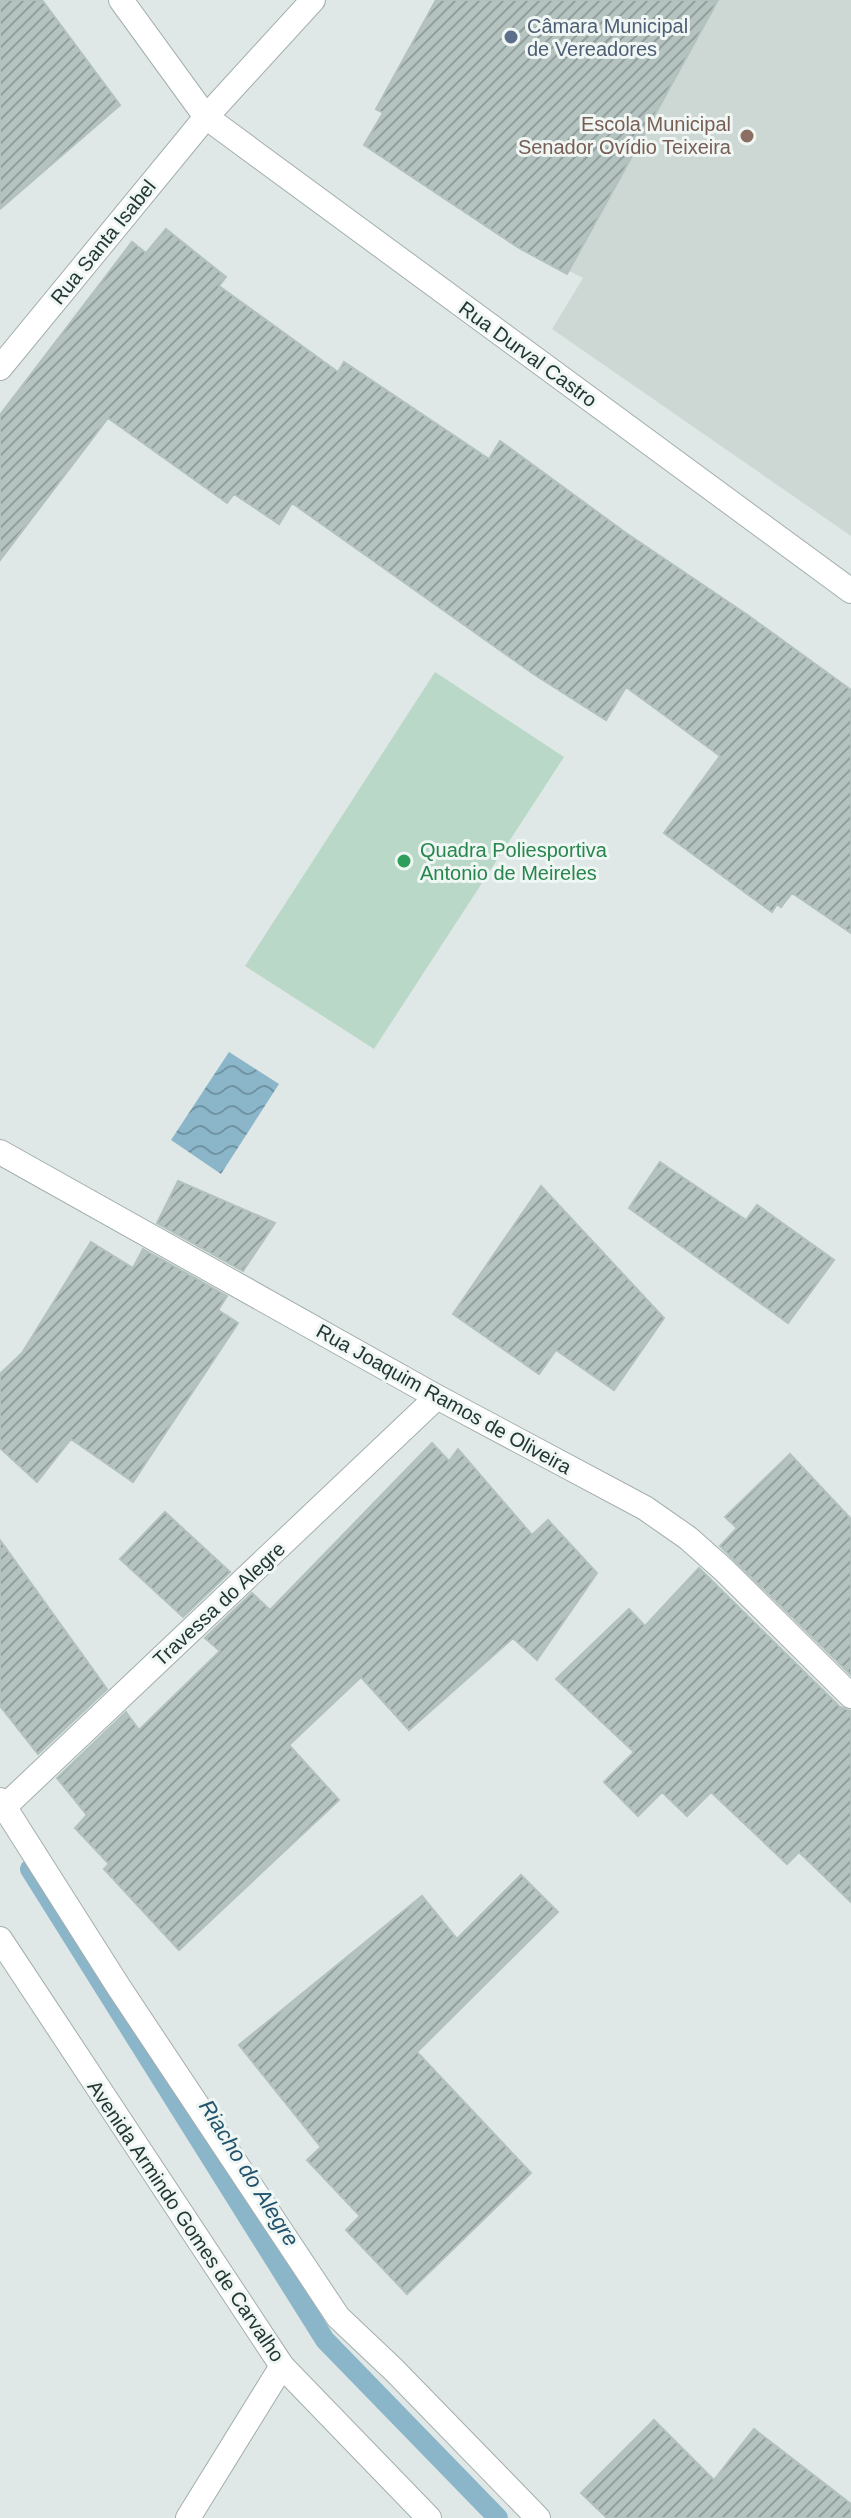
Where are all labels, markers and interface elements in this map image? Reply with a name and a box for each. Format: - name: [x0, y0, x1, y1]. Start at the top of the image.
- place label: Câmara Municipal de Vereadores: [527, 15, 688, 60]
- marker: Câmara Municipal de Vereadores: [502, 28, 520, 46]
- place label: Escola Municipal Senador Ovídio Teixeira: [518, 113, 732, 158]
- marker: Escola Municipal Senador Ovídio Teixeira: [738, 127, 756, 145]
- street label: Rua Santa Isabel: [46, 175, 160, 309]
- street label: Rua Durval Castro: [455, 297, 601, 411]
- place label: Quadra Poliesportiva Antonio de Meireles: [420, 839, 608, 884]
- marker: Quadra Poliesportiva Antonio de Meireles: [395, 852, 413, 870]
- street label: Rua Joaquim Ramos de Oliveira: [313, 1320, 576, 1479]
- street label: Travessa do Alegre: [149, 1537, 289, 1671]
- street label: Avenida Armindo Gomes de Carvalho: [83, 2076, 289, 2366]
- water label: Riacho do Alegre: [194, 2095, 304, 2251]

